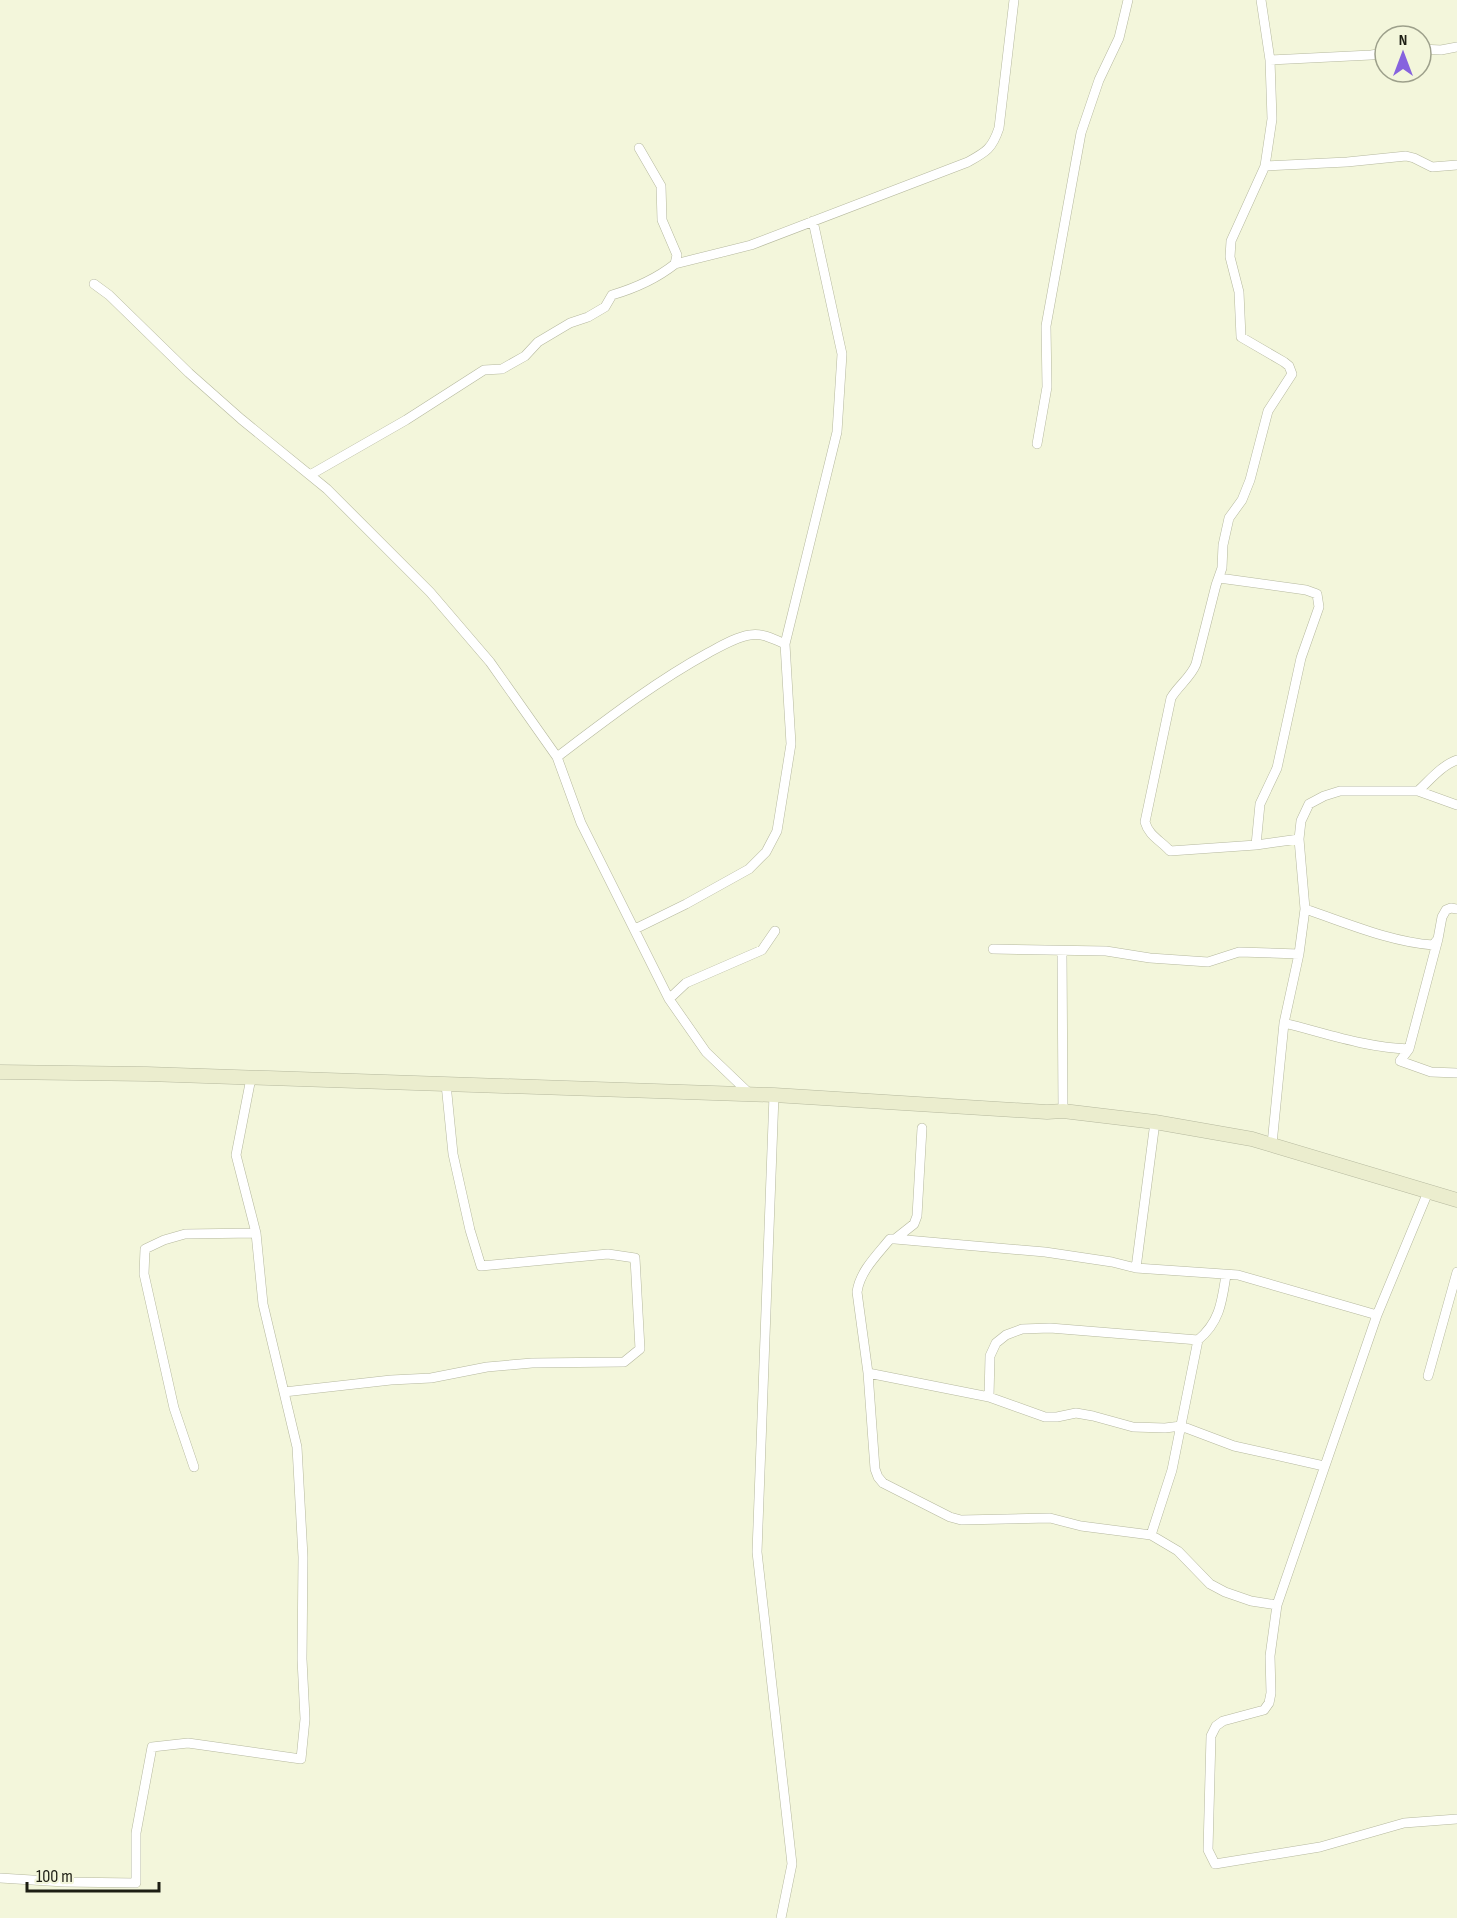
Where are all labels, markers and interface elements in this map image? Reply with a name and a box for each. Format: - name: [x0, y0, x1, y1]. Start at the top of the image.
- north arrow: [1373, 24, 1433, 84]
- text: N: [1399, 31, 1407, 50]
- scale bar: [27, 1855, 159, 1893]
- text: 100 m: [36, 1866, 73, 1887]

